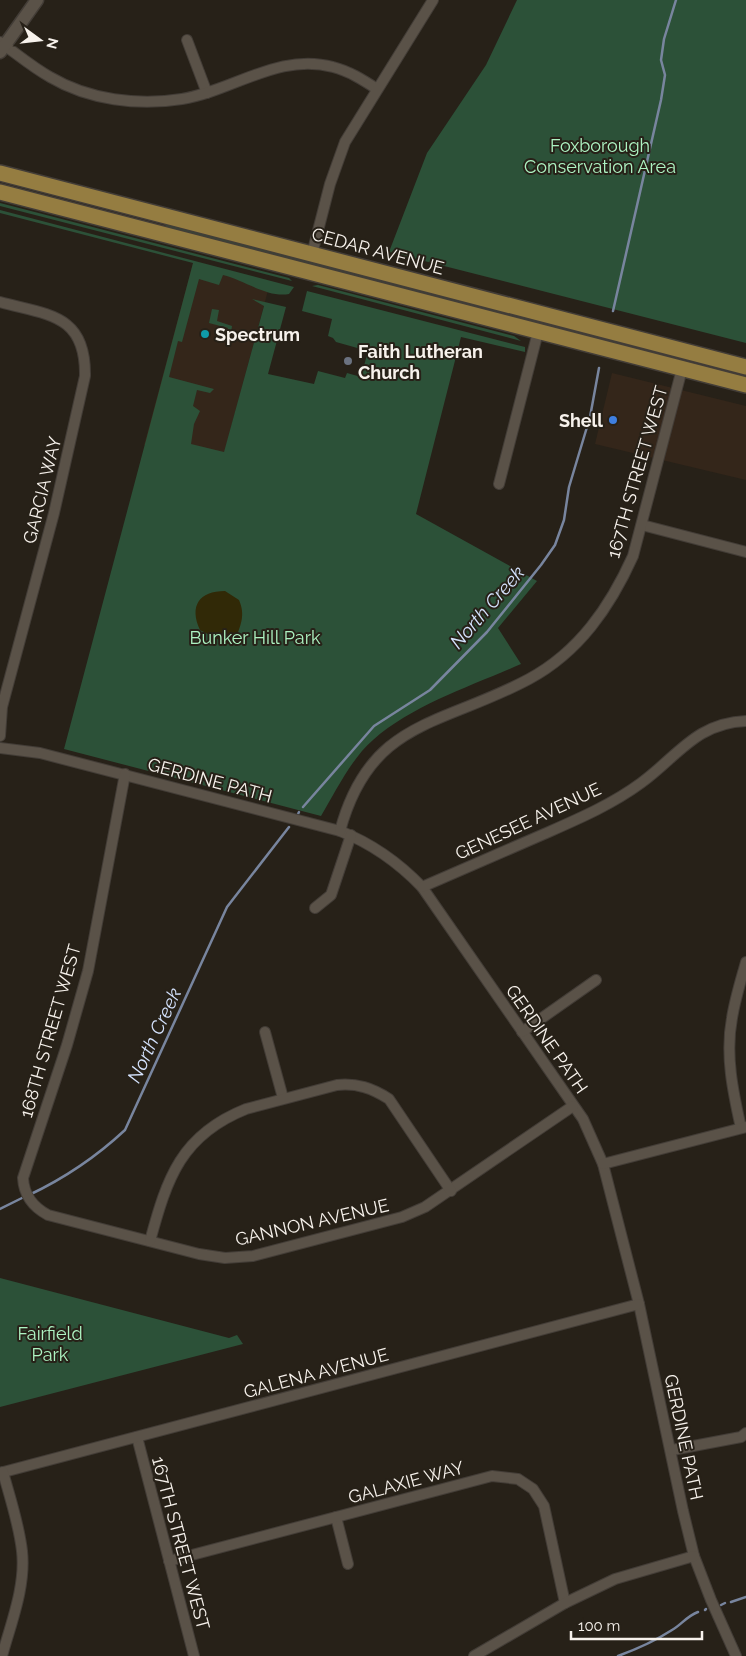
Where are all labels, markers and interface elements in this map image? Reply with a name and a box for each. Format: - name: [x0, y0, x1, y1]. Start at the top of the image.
- north arrow: [15, 15, 65, 65]
- text: N: [43, 36, 62, 51]
- park label: Foxborough Conservation Area: [524, 135, 676, 177]
- street label: CEDAR AVENUE: [309, 223, 447, 279]
- place label: Spectrum: [215, 324, 300, 345]
- marker: Spectrum: [199, 328, 211, 340]
- place label: Faith Lutheran Church: [358, 341, 483, 383]
- marker: Faith Lutheran Church: [342, 355, 354, 367]
- street label: 167TH STREET WEST: [602, 383, 672, 561]
- place label: Shell: [559, 410, 603, 431]
- marker: Shell: [607, 414, 619, 426]
- street label: GARCIA WAY: [19, 434, 65, 546]
- water label: North Creek: [445, 561, 529, 653]
- park label: Bunker Hill Park: [189, 627, 321, 648]
- street label: GERDINE PATH: [146, 753, 274, 807]
- street label: GENESEE AVENUE: [452, 778, 604, 864]
- street label: 168TH STREET WEST: [15, 942, 85, 1120]
- street label: GERDINE PATH: [502, 981, 592, 1097]
- water label: North Creek: [122, 984, 186, 1086]
- street label: GANNON AVENUE: [233, 1194, 391, 1250]
- park label: Fairfield Park: [17, 1323, 83, 1365]
- street label: GALENA AVENUE: [241, 1344, 391, 1402]
- street label: GERDINE PATH: [660, 1372, 708, 1502]
- street label: 167TH STREET WEST: [148, 1454, 214, 1632]
- street label: GALAXIE WAY: [346, 1456, 466, 1508]
- scale bar: [571, 1608, 702, 1640]
- text: 100 m: [578, 1617, 620, 1635]

